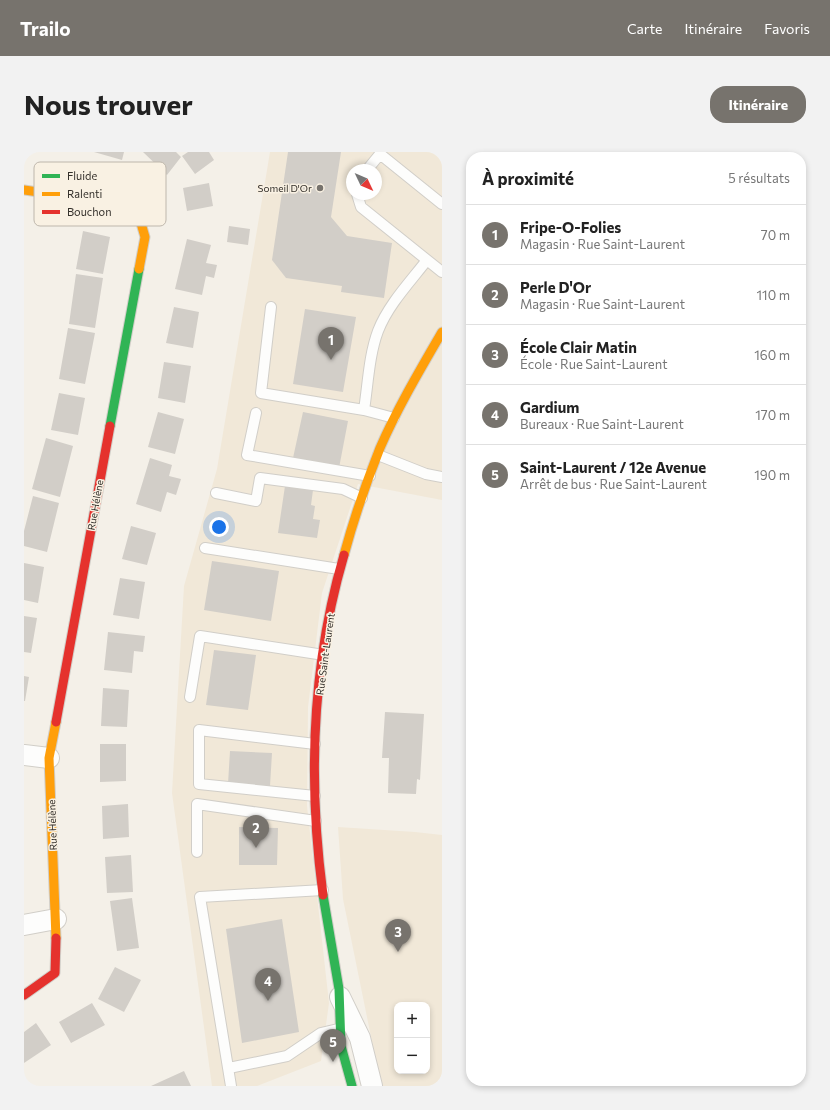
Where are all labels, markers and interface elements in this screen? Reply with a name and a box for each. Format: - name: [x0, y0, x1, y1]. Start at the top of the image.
- text: Trailo: [20, 17, 71, 40]
- text: Carte: [627, 20, 662, 37]
- text: Itinéraire: [684, 20, 742, 37]
- text: Favoris: [764, 20, 810, 37]
- button: Itinéraire: [710, 86, 806, 123]
- text: Nous trouver: [24, 87, 193, 121]
- legend: [34, 162, 166, 226]
- north arrow: [346, 164, 382, 200]
- text: À proximité: [482, 168, 574, 189]
- text: Fluide: [67, 169, 97, 182]
- text: 5 résultats: [728, 170, 790, 186]
- place label: Someil D'Or: [258, 182, 312, 194]
- marker: Someil D'Or: [315, 183, 325, 193]
- text: Ralenti: [67, 187, 103, 200]
- text: Bouchon: [67, 205, 111, 218]
- text: Fripe-O-Folies: [520, 218, 621, 236]
- text: 1: [492, 227, 498, 243]
- text: 70 m: [761, 227, 790, 243]
- text: Magasin · Rue Saint-Laurent: [520, 236, 685, 252]
- text: Perle D'Or: [520, 278, 591, 296]
- text: 2: [491, 287, 499, 303]
- text: 110 m: [757, 287, 790, 303]
- text: Magasin · Rue Saint-Laurent: [520, 296, 685, 312]
- pin: 1: [318, 327, 344, 360]
- text: École Clair Matin: [520, 338, 637, 356]
- text: 3: [491, 347, 499, 363]
- text: 160 m: [754, 347, 790, 363]
- text: École · Rue Saint-Laurent: [520, 356, 668, 372]
- text: Gardium: [520, 398, 579, 416]
- text: 4: [491, 407, 499, 423]
- text: 170 m: [755, 407, 790, 423]
- text: Bureaux · Rue Saint-Laurent: [520, 416, 684, 432]
- text: Saint-Laurent / 12e Avenue: [520, 458, 706, 476]
- text: 5: [491, 467, 499, 483]
- text: 190 m: [754, 467, 790, 483]
- text: Arrêt de bus · Rue Saint-Laurent: [520, 476, 707, 492]
- street label: Rue Hélène: [85, 479, 105, 531]
- your location: [209, 517, 229, 537]
- street label: Rue Saint-Laurent: [313, 612, 337, 696]
- street label: Rue Hélène: [45, 799, 59, 851]
- pin: 2: [243, 815, 269, 848]
- pin: 3: [385, 919, 411, 952]
- pin: 4: [255, 968, 281, 1001]
- map controls: [394, 1002, 430, 1074]
- button: +: [394, 1002, 430, 1038]
- pin: 5: [320, 1029, 346, 1062]
- button: −: [394, 1038, 430, 1074]

